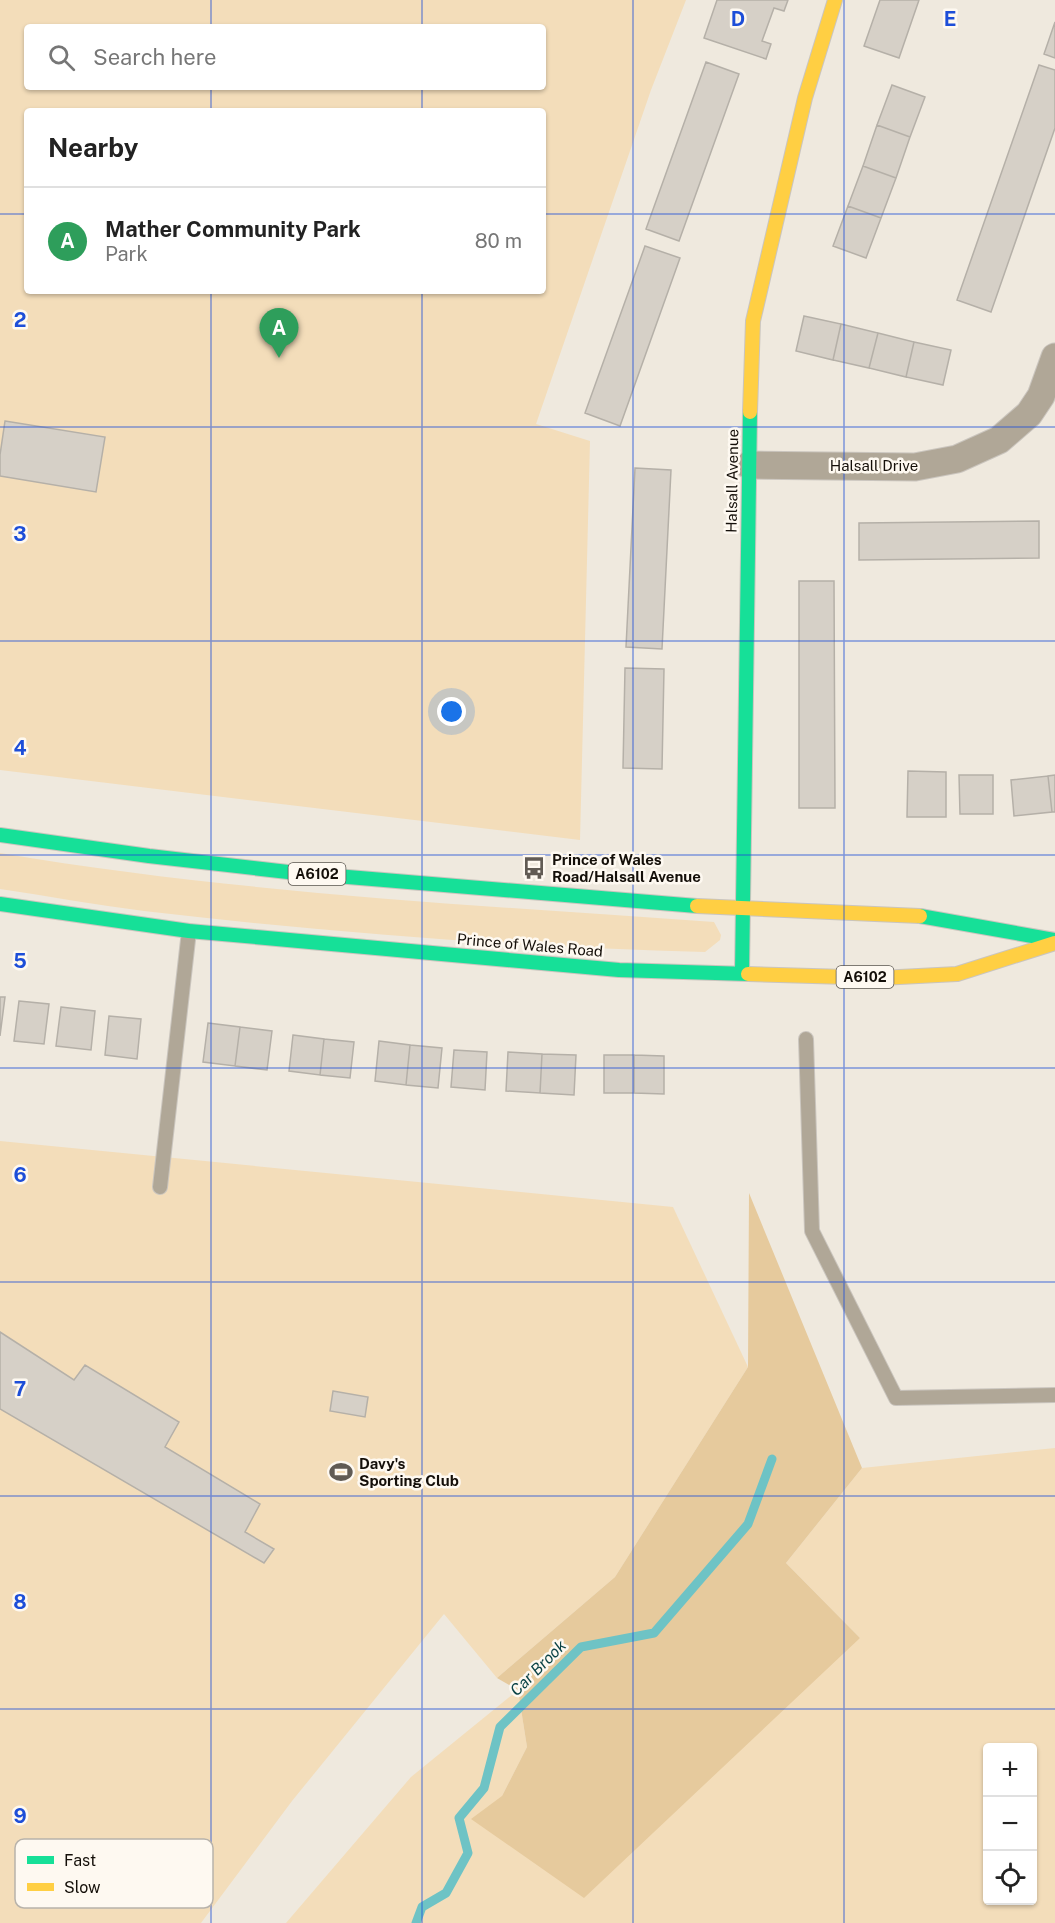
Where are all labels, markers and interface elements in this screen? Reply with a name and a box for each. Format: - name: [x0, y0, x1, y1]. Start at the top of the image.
- text: D: [731, 7, 745, 31]
- text: E: [944, 7, 956, 31]
- search box: [24, 24, 546, 90]
- icon: search: [45, 41, 78, 74]
- text: Search here: [93, 44, 217, 70]
- text: Nearby: [48, 132, 138, 163]
- text: Mather Community Park: [105, 216, 361, 242]
- text: A: [60, 229, 75, 253]
- text: 80 m: [475, 229, 522, 253]
- text: Park: [105, 242, 148, 266]
- text: 2: [14, 308, 26, 332]
- pin: A: [260, 308, 298, 358]
- street label: Halsall Avenue: [723, 429, 741, 533]
- street label: Halsall Drive: [830, 457, 918, 474]
- text: 3: [13, 522, 27, 546]
- your location: [437, 697, 466, 726]
- text: 4: [13, 736, 27, 760]
- place label: Prince of Wales Road/Halsall Avenue: [552, 851, 701, 885]
- bus stop icon: Prince of Wales Road/Halsall Avenue: [521, 855, 547, 881]
- road number: A6102: [288, 863, 346, 885]
- street label: Prince of Wales Road: [456, 930, 604, 960]
- text: 5: [13, 949, 27, 973]
- road number: A6102: [836, 966, 894, 988]
- text: 6: [13, 1163, 27, 1187]
- text: 7: [14, 1377, 26, 1401]
- place label: Davy's Sporting Club: [359, 1455, 459, 1489]
- sports icon: Davy's Sporting Club: [328, 1459, 354, 1485]
- text: 8: [13, 1590, 27, 1614]
- water label: Car Brook: [506, 1636, 570, 1700]
- map controls: [983, 1743, 1037, 1905]
- button: +: [983, 1743, 1037, 1797]
- button: −: [983, 1797, 1037, 1851]
- text: 9: [13, 1804, 27, 1828]
- legend: [15, 1839, 213, 1908]
- text: Fast: [64, 1851, 96, 1870]
- button: locate: [983, 1851, 1037, 1905]
- text: Slow: [64, 1878, 101, 1897]

